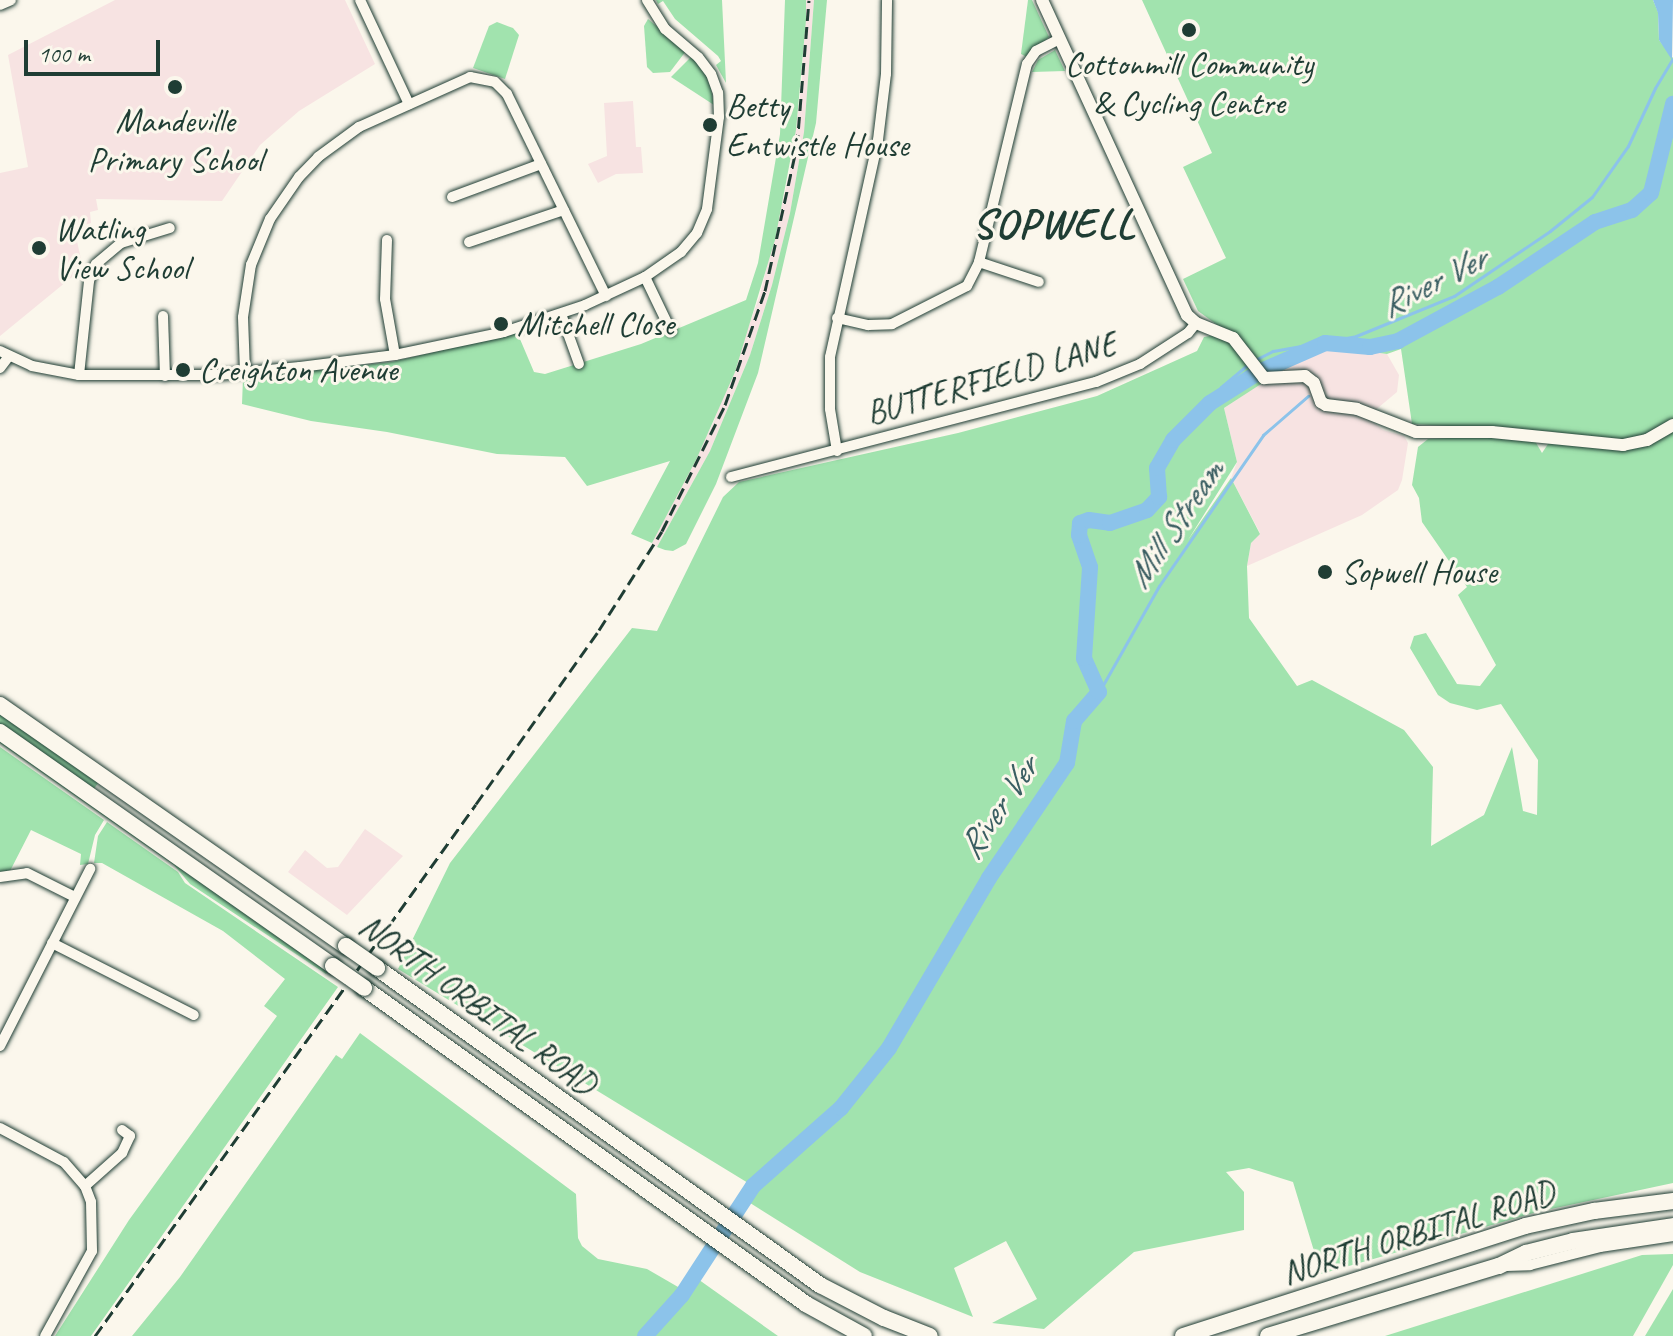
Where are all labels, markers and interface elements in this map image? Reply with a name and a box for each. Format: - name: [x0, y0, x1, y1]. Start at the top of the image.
- marker: Cottonmill Community & Cycling Centre: [1180, 21, 1198, 39]
- scale bar: [28, 24, 164, 74]
- text: 100 m: [38, 39, 90, 69]
- place label: Cottonmill Community & Cycling Centre: [1065, 43, 1313, 122]
- marker: Mandeville Primary School: [166, 78, 184, 96]
- place label: Betty Entwistle House: [726, 85, 909, 164]
- place label: Mandeville Primary School: [88, 100, 262, 180]
- marker: Betty Entwistle House: [701, 116, 719, 134]
- district label: SOPWELL: [974, 199, 1134, 249]
- place label: Watling View School: [55, 208, 188, 288]
- water label: River Ver: [1373, 237, 1493, 327]
- marker: Watling View School: [30, 239, 48, 257]
- place label: Mitchell Close: [517, 304, 674, 344]
- marker: Mitchell Close: [492, 315, 510, 333]
- street label: BUTTERFIELD LANE: [861, 323, 1121, 433]
- place label: Creighton Avenue: [199, 350, 397, 390]
- marker: Creighton Avenue: [174, 361, 192, 379]
- water label: Mill Stream: [1117, 453, 1233, 595]
- place label: Sopwell House: [1341, 552, 1497, 592]
- marker: Sopwell House: [1316, 563, 1334, 581]
- water label: River Ver: [949, 749, 1047, 867]
- street label: NORTH ORBITAL ROAD: [349, 903, 607, 1105]
- street label: NORTH ORBITAL ROAD: [1274, 1170, 1562, 1294]

